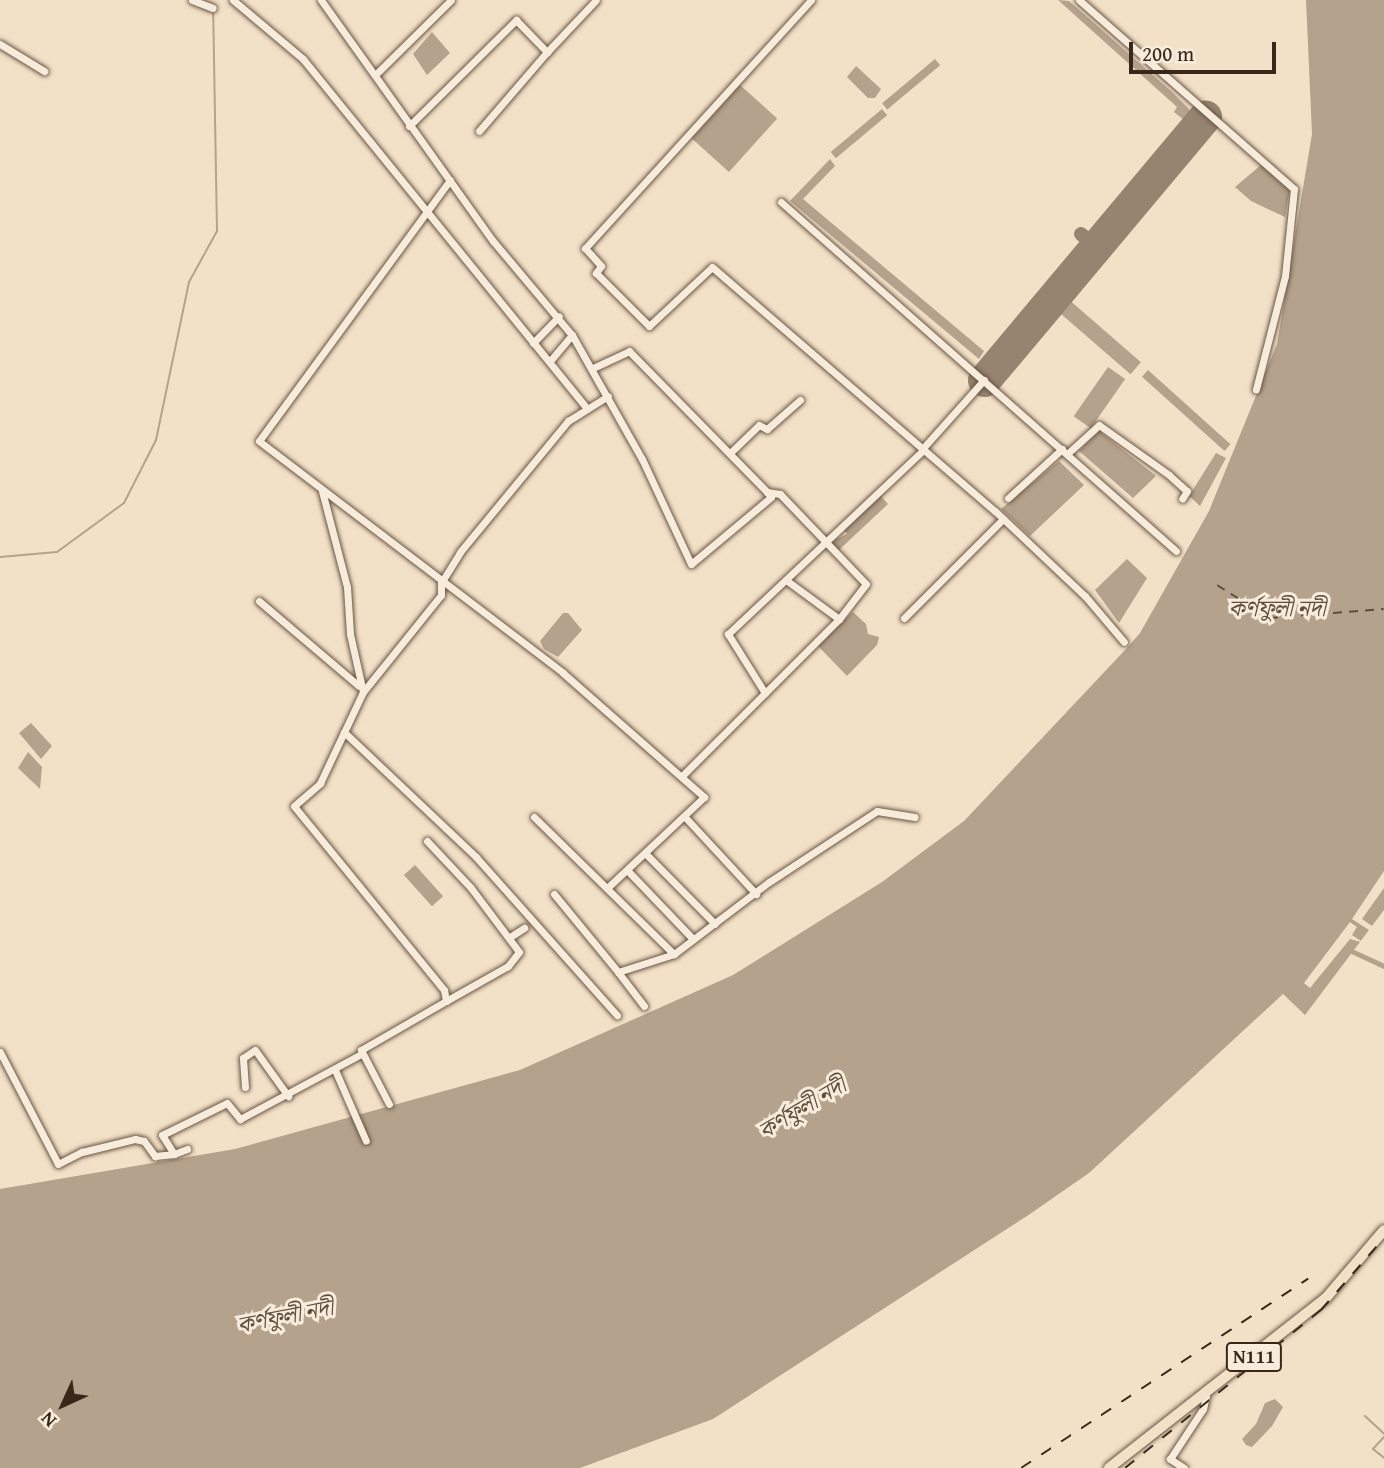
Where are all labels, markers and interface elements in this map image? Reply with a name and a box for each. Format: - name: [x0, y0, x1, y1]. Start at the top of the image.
- scale bar: [1132, 28, 1279, 72]
- text: 200 m: [1142, 38, 1194, 69]
- water label: কর্ণফুলী নদী: [1229, 594, 1325, 622]
- water label: কর্ণফুলী নদী: [753, 1071, 851, 1145]
- water label: কর্ণফুলী নদী: [235, 1293, 335, 1339]
- road number: N111: [1224, 1342, 1284, 1372]
- north arrow: [28, 1370, 98, 1440]
- text: N: [34, 1405, 63, 1434]

